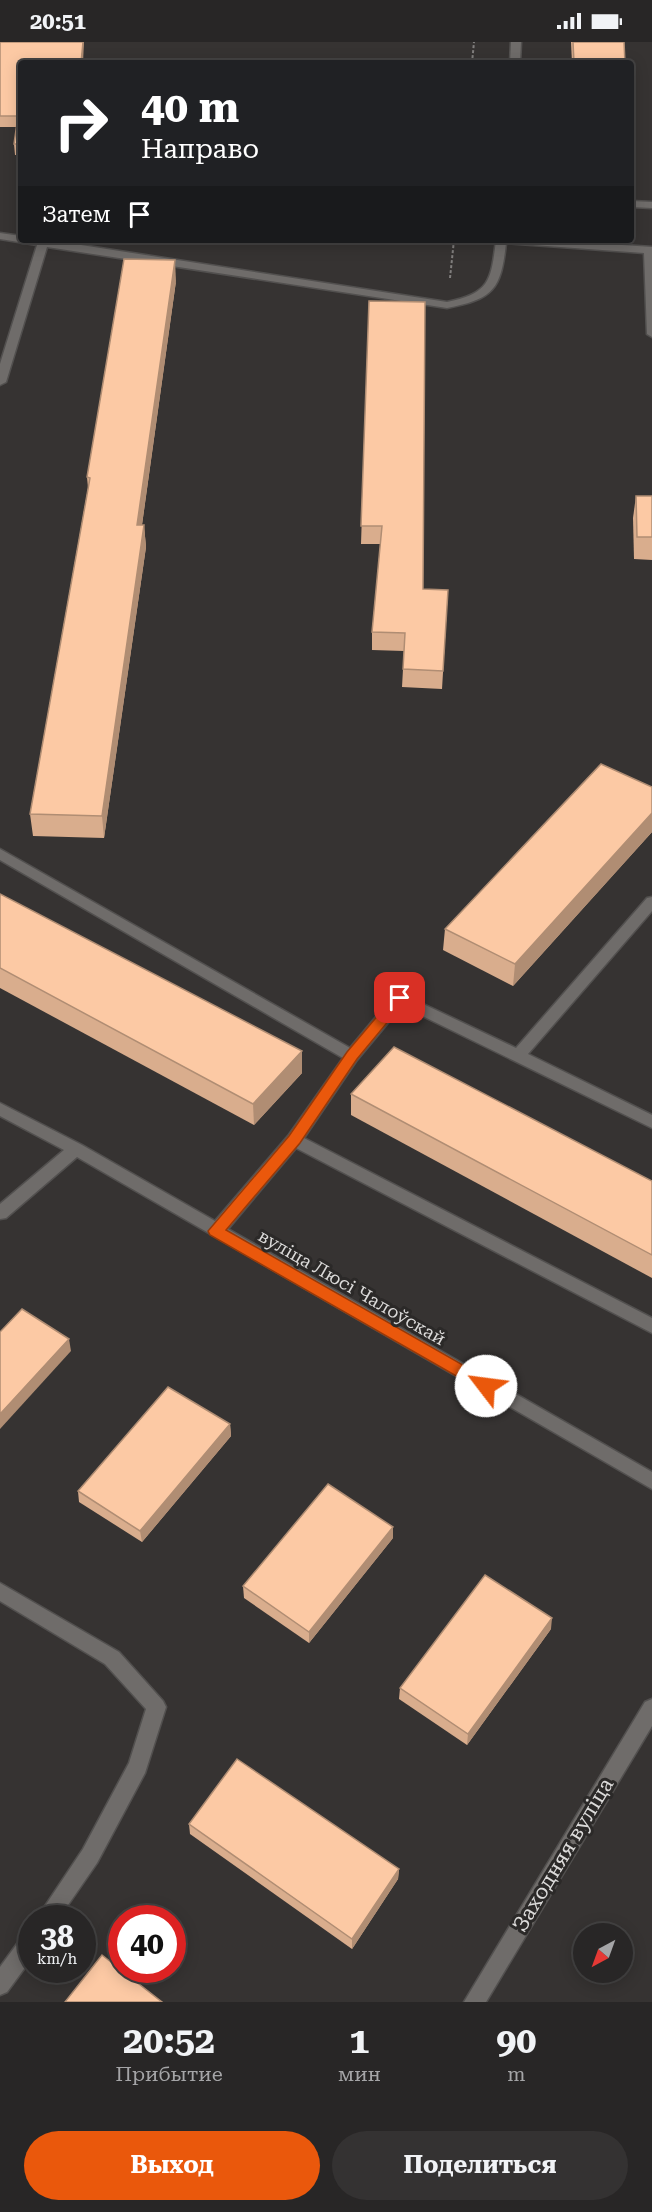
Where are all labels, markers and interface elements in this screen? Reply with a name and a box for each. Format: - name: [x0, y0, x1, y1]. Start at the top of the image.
- text: 20:51: [30, 9, 86, 34]
- text: 40 m: [141, 83, 239, 132]
- icon: right: [42, 84, 120, 162]
- text: Направо: [141, 133, 259, 165]
- icon: arrive: [123, 198, 156, 231]
- text: Затем: [42, 202, 111, 227]
- pin: [374, 972, 425, 1023]
- icon: arrive: [383, 981, 416, 1014]
- street label: вуліца Люсі Чалоўскай: [255, 1225, 449, 1349]
- position arrow: [454, 1354, 518, 1418]
- street label: Заходняя вуліца: [508, 1773, 619, 1936]
- speed limit sign: 40: [108, 1905, 186, 1983]
- text: 38: [40, 1919, 74, 1954]
- north arrow: [573, 1923, 633, 1983]
- map controls: [573, 1923, 633, 1983]
- text: km/h: [37, 1950, 77, 1968]
- text: 20:52: [123, 2020, 215, 2062]
- text: 1: [349, 2020, 370, 2062]
- text: 90: [496, 2020, 537, 2062]
- text: Прибытие: [115, 2062, 223, 2086]
- text: мин: [338, 2062, 381, 2086]
- text: m: [507, 2062, 525, 2086]
- button: Выход: [24, 2131, 320, 2200]
- button: Поделиться: [332, 2131, 628, 2200]

